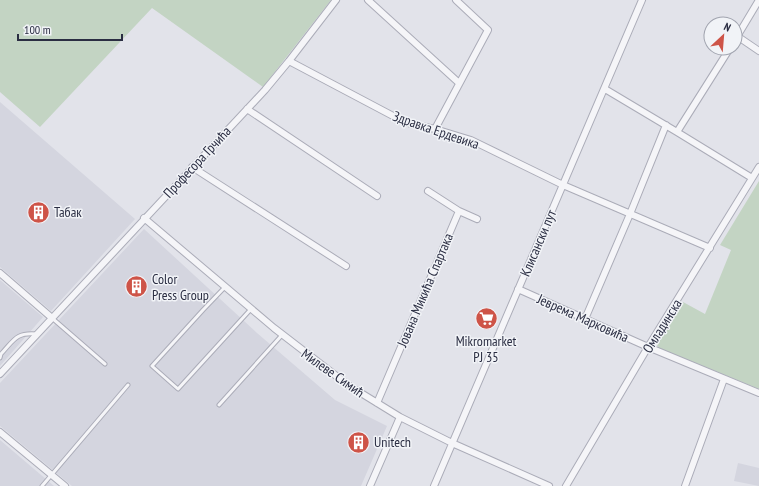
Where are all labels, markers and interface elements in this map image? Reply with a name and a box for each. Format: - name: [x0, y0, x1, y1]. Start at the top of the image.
- scale bar: [18, 16, 122, 42]
- north arrow: [703, 16, 743, 56]
- text: N: [722, 19, 733, 35]
- text: 100 m: [24, 22, 51, 37]
- street label: Здравка Ердевика: [390, 107, 482, 153]
- street label: Професора Грчића: [159, 122, 235, 202]
- building icon: Табак: [25, 199, 51, 225]
- place label: Табак: [54, 203, 82, 221]
- street label: Клисански пут: [516, 206, 560, 279]
- street label: Јована Микића Спартака: [393, 230, 457, 350]
- place label: Color Press Group: [152, 270, 209, 304]
- building icon: Color Press Group: [124, 274, 150, 300]
- street label: Јеврема Марковића: [534, 289, 631, 346]
- street label: Омладинска: [638, 296, 686, 356]
- supermarket icon: Mikromarket PJ 35: [473, 306, 499, 332]
- place label: Mikromarket PJ 35: [456, 332, 517, 366]
- street label: Милеве Симић: [298, 345, 368, 401]
- building icon: Unitech: [345, 429, 371, 455]
- place label: Unitech: [374, 433, 411, 451]

